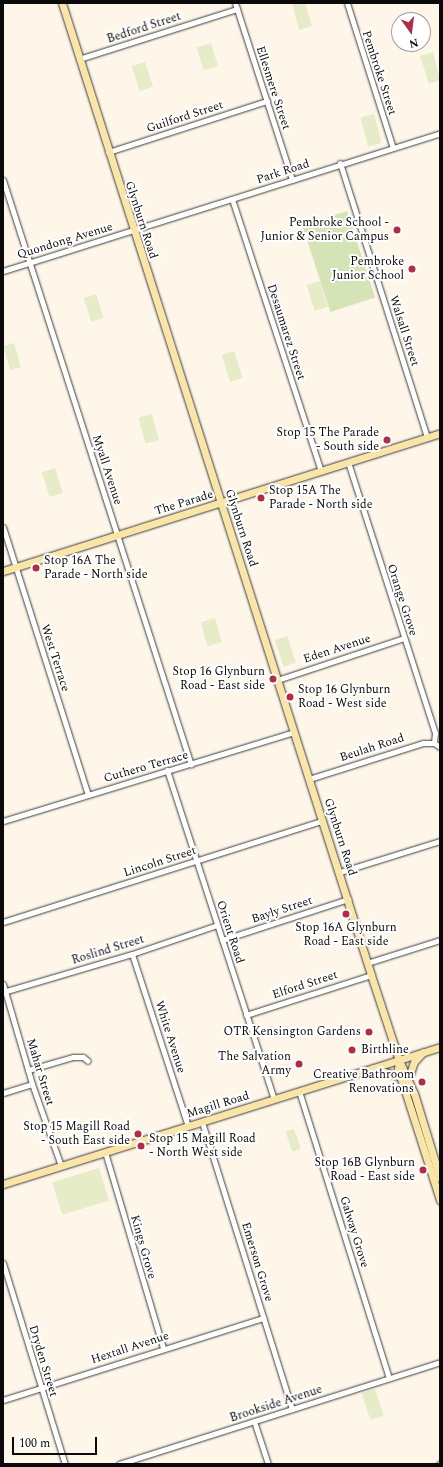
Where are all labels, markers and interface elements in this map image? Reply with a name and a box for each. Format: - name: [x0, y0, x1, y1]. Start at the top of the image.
- street label: Bedford Street: [105, 9, 183, 47]
- north arrow: [391, 12, 431, 52]
- street label: Pembroke Street: [359, 29, 399, 117]
- text: N: [407, 34, 420, 52]
- street label: Ellesmere Street: [253, 44, 293, 132]
- street label: Guilford Street: [145, 98, 225, 136]
- street label: Park Road: [255, 157, 311, 187]
- street label: Glynburn Road: [122, 179, 160, 261]
- place label: Pembroke School - Junior & Senior Campus: [260, 216, 389, 244]
- street label: Quondong Avenue: [15, 220, 115, 262]
- marker: Pembroke School - Junior & Senior Campus: [392, 225, 402, 235]
- place label: Pembroke Junior School: [332, 255, 404, 283]
- marker: Pembroke Junior School: [407, 264, 417, 274]
- street label: Desaumarez Street: [264, 282, 308, 382]
- street label: Walsall Street: [386, 294, 422, 368]
- place label: Stop 15 The Parade - South side: [277, 426, 379, 454]
- street label: Myall Avenue: [89, 433, 125, 507]
- marker: Stop 15 The Parade - South side: [382, 435, 392, 445]
- place label: Stop 15A The Parade - North side: [269, 484, 373, 512]
- street label: The Parade: [153, 487, 215, 519]
- street label: Glynburn Road: [222, 487, 260, 569]
- marker: Stop 15A The Parade - North side: [256, 493, 266, 503]
- place label: Stop 16A The Parade - North side: [44, 554, 148, 582]
- street label: Orange Grove: [384, 562, 420, 638]
- marker: Stop 16A The Parade - North side: [31, 563, 41, 573]
- street label: West Terrace: [37, 622, 73, 694]
- street label: Eden Avenue: [302, 631, 372, 667]
- place label: Stop 16 Glynburn Road - East side: [172, 665, 265, 693]
- marker: Stop 16 Glynburn Road - East side: [268, 674, 278, 684]
- place label: Stop 16 Glynburn Road - West side: [298, 683, 391, 711]
- marker: Stop 16 Glynburn Road - West side: [285, 692, 295, 702]
- street label: Beulah Road: [338, 731, 406, 765]
- street label: Cuthero Terrace: [102, 748, 190, 786]
- street label: Glynburn Road: [321, 796, 359, 878]
- street label: Lincoln Street: [122, 843, 198, 881]
- street label: Bayly Street: [250, 893, 314, 927]
- street label: Orient Road: [213, 899, 247, 965]
- marker: Stop 16A Glynburn Road - East side: [341, 909, 351, 919]
- place label: Stop 16A Glynburn Road - East side: [295, 921, 397, 949]
- street label: Roslind Street: [70, 932, 146, 968]
- street label: Elford Street: [270, 968, 340, 1002]
- street label: White Avenue: [152, 999, 188, 1075]
- place label: OTR Kensington Gardens: [223, 1025, 361, 1039]
- marker: OTR Kensington Gardens: [364, 1027, 374, 1037]
- street label: Mahar Street: [23, 1037, 57, 1107]
- place label: Birthline: [361, 1043, 409, 1057]
- marker: Birthline: [346, 1044, 358, 1056]
- place label: The Salvation Army: [218, 1050, 291, 1078]
- marker: The Salvation Army: [294, 1059, 304, 1069]
- place label: Creative Bathroom Renovations: [313, 1068, 414, 1096]
- marker: Creative Bathroom Renovations: [417, 1077, 427, 1087]
- street label: Magill Road: [185, 1089, 251, 1121]
- place label: Stop 15 Magill Road - South East side: [23, 1120, 130, 1148]
- marker: Stop 15 Magill Road - South East side: [133, 1129, 143, 1139]
- place label: Stop 15 Magill Road - North West side: [149, 1132, 256, 1160]
- marker: Stop 15 Magill Road - North West side: [136, 1141, 146, 1151]
- place label: Stop 16B Glynburn Road - East side: [315, 1156, 415, 1184]
- marker: Stop 16B Glynburn Road - East side: [418, 1165, 428, 1175]
- street label: Galway Grove: [336, 1194, 372, 1270]
- street label: Kings Grove: [127, 1213, 159, 1281]
- street label: Emerson Grove: [238, 1220, 276, 1304]
- street label: Dryden Street: [25, 1324, 61, 1398]
- street label: Hextall Avenue: [89, 1329, 171, 1367]
- street label: Brookside Avenue: [228, 1382, 324, 1426]
- scale bar: [14, 1429, 99, 1455]
- text: 100 m: [19, 1434, 50, 1453]

